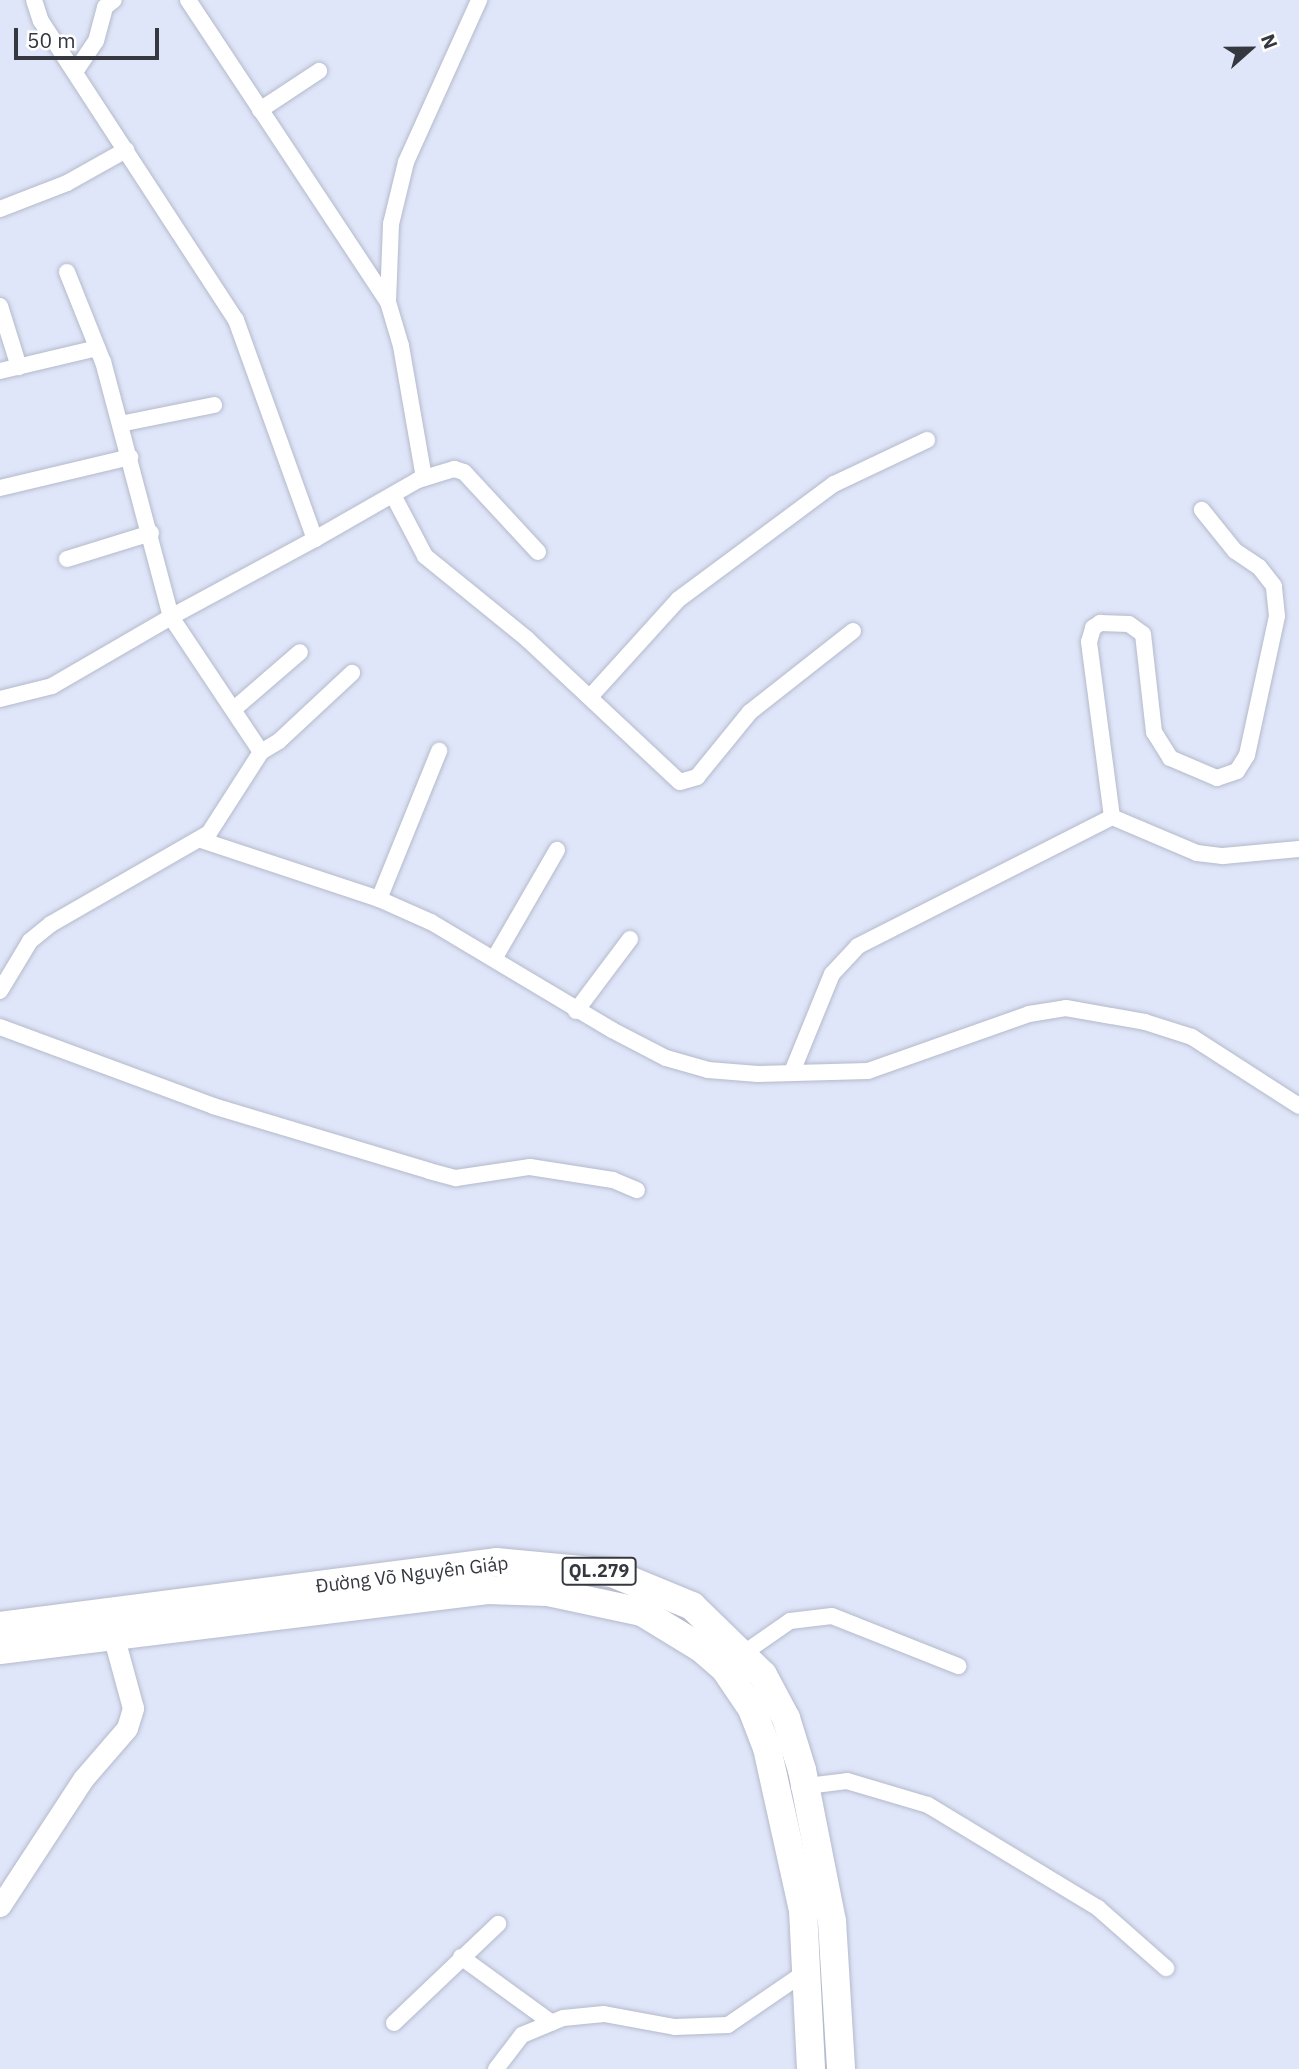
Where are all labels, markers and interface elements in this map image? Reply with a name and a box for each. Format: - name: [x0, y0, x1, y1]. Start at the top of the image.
- scale bar: [18, 14, 163, 58]
- north arrow: [1215, 14, 1285, 84]
- text: 50 m: [27, 26, 76, 54]
- text: N: [1256, 31, 1283, 52]
- street label: Đường Võ Nguyên Giáp: [314, 1552, 510, 1598]
- road number: QL.279: [560, 1556, 638, 1586]

